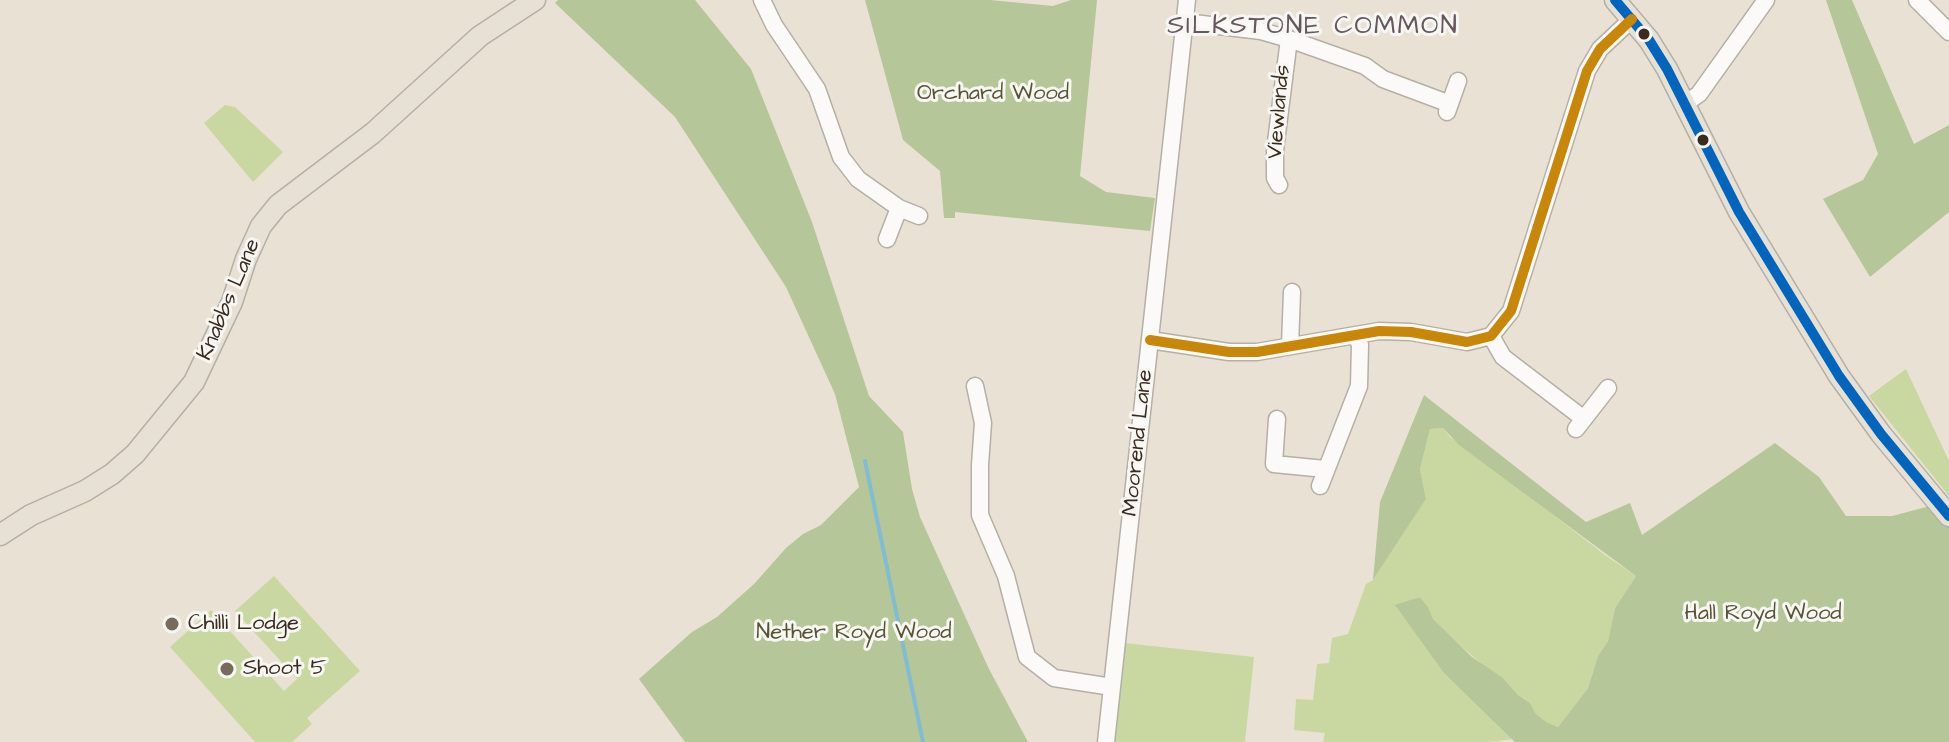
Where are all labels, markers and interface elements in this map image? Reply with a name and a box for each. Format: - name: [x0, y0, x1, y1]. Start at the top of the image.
- district label: SILKSTONE COMMON: [1167, 12, 1459, 44]
- unlabelled marker: [1636, 26, 1652, 42]
- street label: Viewlands: [1263, 64, 1297, 160]
- park label: Orchard Wood: [917, 81, 1069, 107]
- unlabelled marker: [1695, 132, 1711, 148]
- street label: Knabbs Lane: [193, 235, 267, 365]
- street label: Moorend Lane: [1118, 368, 1160, 518]
- park label: Hall Royd Wood: [1684, 601, 1842, 627]
- place label: Chilli Lodge: [188, 611, 299, 637]
- marker: Chilli Lodge: [163, 615, 181, 633]
- park label: Nether Royd Wood: [756, 620, 952, 646]
- place label: Shoot 5: [243, 656, 326, 682]
- marker: Shoot 5: [218, 660, 236, 678]

